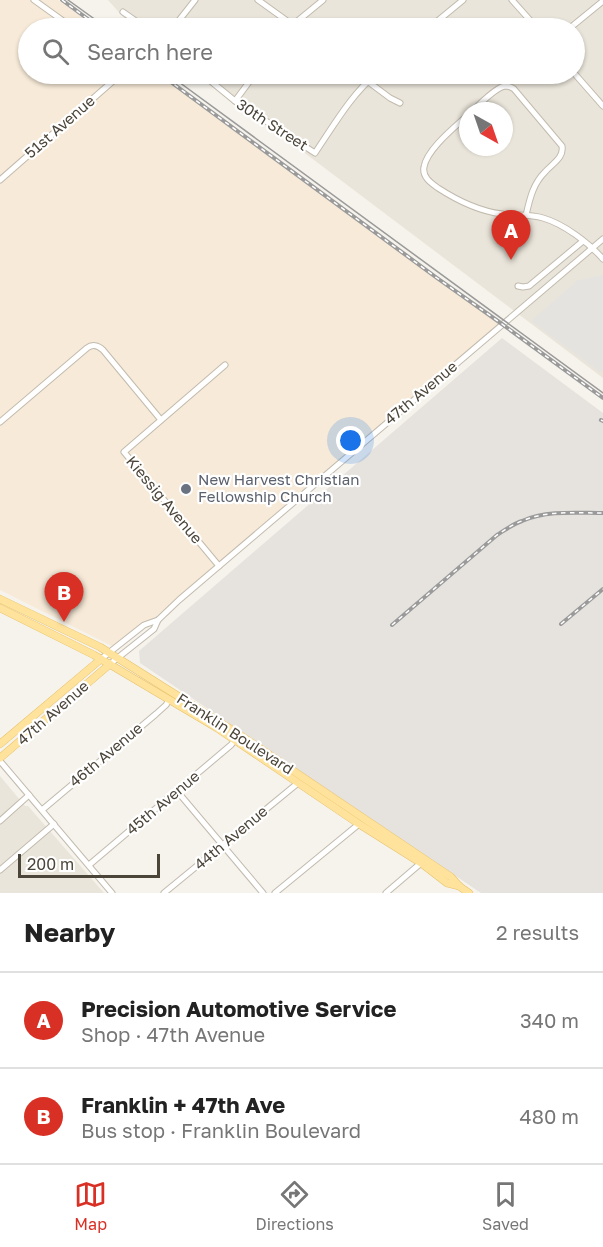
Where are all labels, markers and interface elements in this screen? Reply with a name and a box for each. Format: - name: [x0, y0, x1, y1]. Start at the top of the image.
- search box: [18, 18, 585, 84]
- icon: search: [39, 35, 72, 68]
- text: Search here: [87, 38, 213, 65]
- street label: 51st Avenue: [21, 91, 98, 161]
- street label: 30th Street: [233, 94, 312, 154]
- north arrow: [459, 102, 513, 156]
- pin: A: [492, 210, 530, 260]
- street label: 47th Avenue: [380, 357, 460, 428]
- your location: [336, 426, 365, 455]
- street label: Kiessig Avenue: [123, 452, 207, 547]
- place label: New Harvest Christian Fellowship Church: [198, 470, 360, 505]
- marker: New Harvest Christian Fellowship Church: [179, 482, 193, 496]
- pin: B: [44, 572, 84, 622]
- street label: 47th Avenue: [13, 676, 92, 748]
- street label: Franklin Boulevard: [174, 689, 297, 778]
- street label: 46th Avenue: [65, 718, 146, 790]
- street label: 45th Avenue: [122, 766, 203, 838]
- street label: 44th Avenue: [190, 801, 271, 873]
- scale bar: [18, 851, 160, 878]
- text: 200 m: [27, 854, 74, 874]
- text: Nearby: [24, 917, 115, 948]
- text: 2 results: [496, 920, 579, 944]
- text: Precision Automotive Service: [81, 995, 397, 1022]
- text: A: [36, 1008, 51, 1032]
- text: 340 m: [520, 1008, 579, 1032]
- text: Shop · 47th Avenue: [81, 1022, 265, 1046]
- text: Franklin + 47th Ave: [81, 1091, 285, 1118]
- text: B: [36, 1104, 51, 1128]
- text: 480 m: [520, 1104, 579, 1128]
- text: Bus stop · Franklin Boulevard: [81, 1118, 361, 1142]
- tab: Map: [74, 1178, 107, 1234]
- tab: Directions: [256, 1178, 334, 1234]
- tab: Saved: [482, 1178, 529, 1234]

